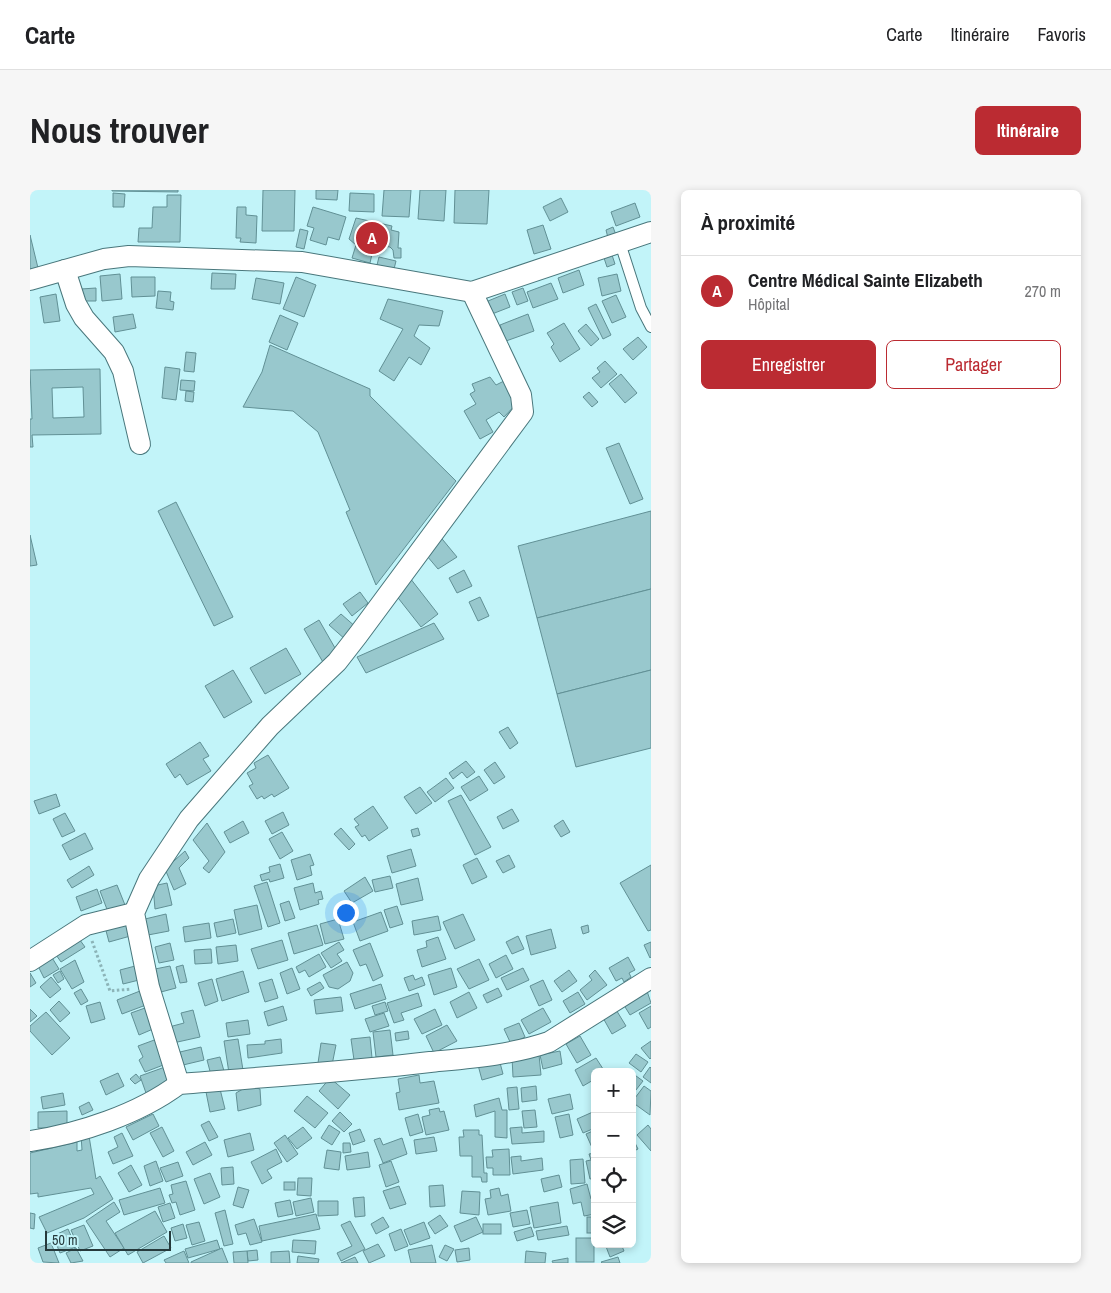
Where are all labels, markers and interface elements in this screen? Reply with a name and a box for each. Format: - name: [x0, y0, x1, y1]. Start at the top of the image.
- text: Carte: [25, 19, 75, 51]
- text: Carte: [886, 22, 922, 47]
- text: Itinéraire: [950, 22, 1010, 47]
- text: Favoris: [1038, 22, 1086, 47]
- button: Itinéraire: [975, 106, 1081, 155]
- text: Nous trouver: [30, 107, 209, 154]
- text: À proximité: [701, 208, 795, 237]
- pin: A: [356, 219, 388, 257]
- text: Centre Médical Sainte Elizabeth: [748, 267, 983, 293]
- text: A: [712, 280, 722, 302]
- text: 270 m: [1025, 280, 1061, 302]
- text: Hôpital: [748, 293, 790, 315]
- button: Enregistrer: [701, 340, 876, 389]
- button: Partager: [886, 340, 1061, 389]
- your location: [333, 900, 359, 926]
- map controls: [591, 1068, 636, 1248]
- button: +: [591, 1068, 636, 1113]
- button: −: [591, 1113, 636, 1158]
- button: locate: [591, 1158, 636, 1203]
- button: layers: [591, 1203, 636, 1248]
- scale bar: [45, 1228, 171, 1251]
- text: 50 m: [52, 1231, 78, 1249]

